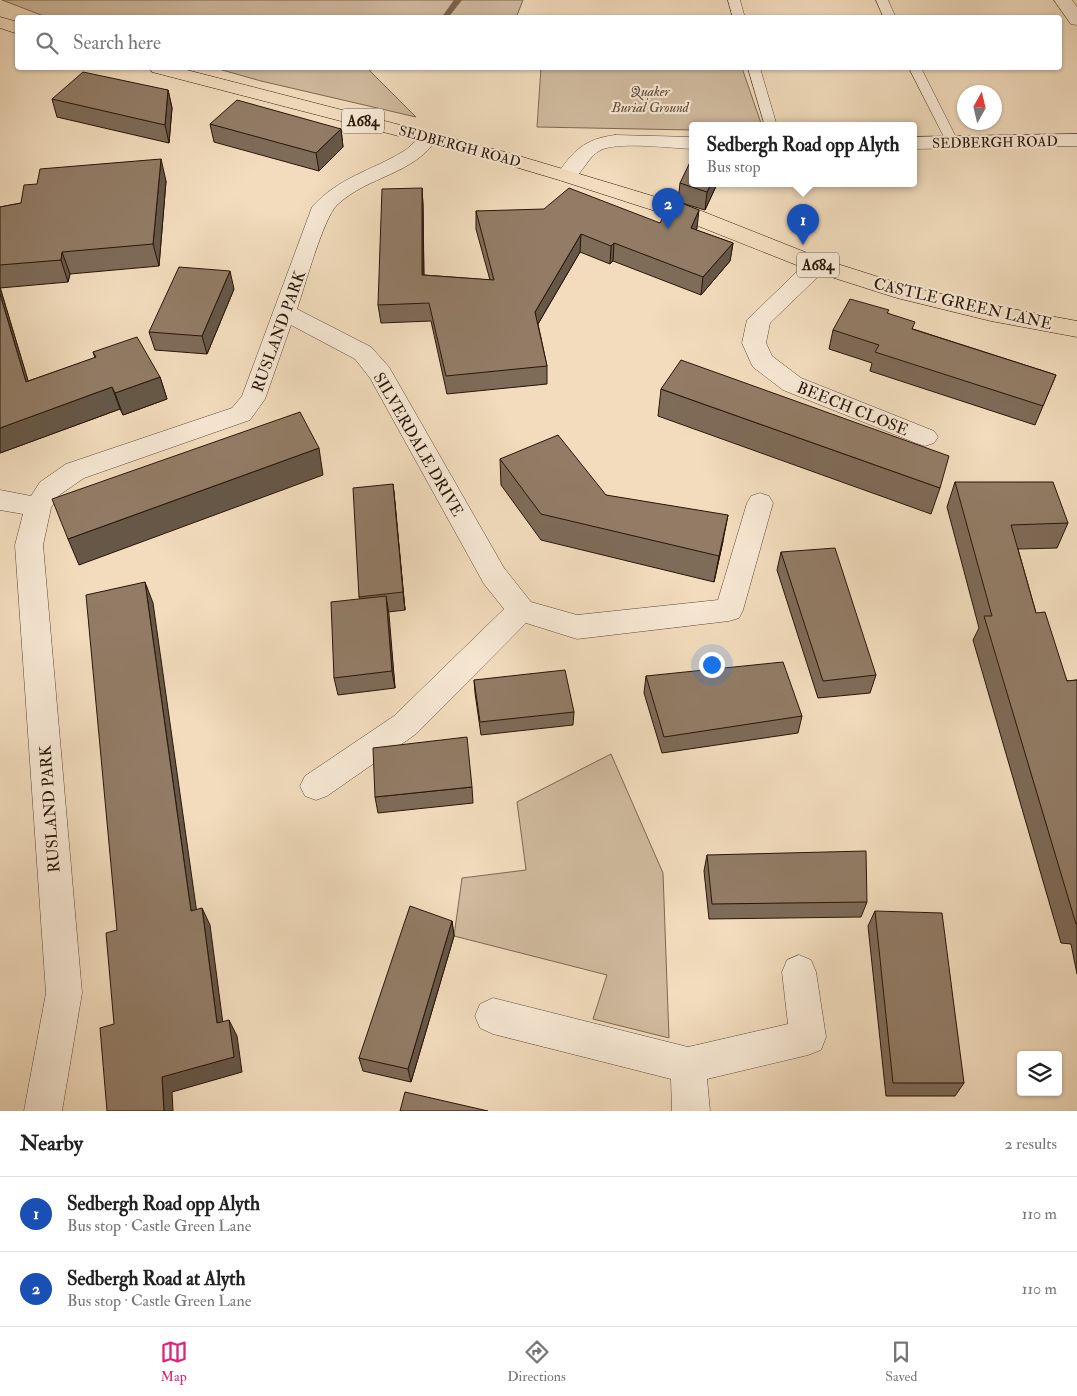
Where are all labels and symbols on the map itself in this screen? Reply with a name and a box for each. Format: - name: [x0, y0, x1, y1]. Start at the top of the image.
- park label: Quaker Burial Ground: [610, 83, 690, 116]
- north arrow: [957, 85, 1002, 130]
- road number: A684: [342, 108, 384, 134]
- street label: SEDBERGH ROAD: [397, 122, 523, 171]
- street label: SEDBERGH ROAD: [932, 133, 1058, 152]
- pin: 2: [652, 188, 684, 229]
- pin: 1: [787, 204, 819, 245]
- road number: A684: [797, 252, 839, 278]
- street label: RUSLAND PARK: [248, 267, 310, 395]
- street label: CASTLE GREEN LANE: [872, 274, 1054, 334]
- street label: SILVERDALE DRIVE: [369, 369, 468, 520]
- street label: BEECH CLOSE: [794, 377, 911, 440]
- your location: [699, 652, 725, 678]
- street label: RUSLAND PARK: [36, 744, 64, 873]

